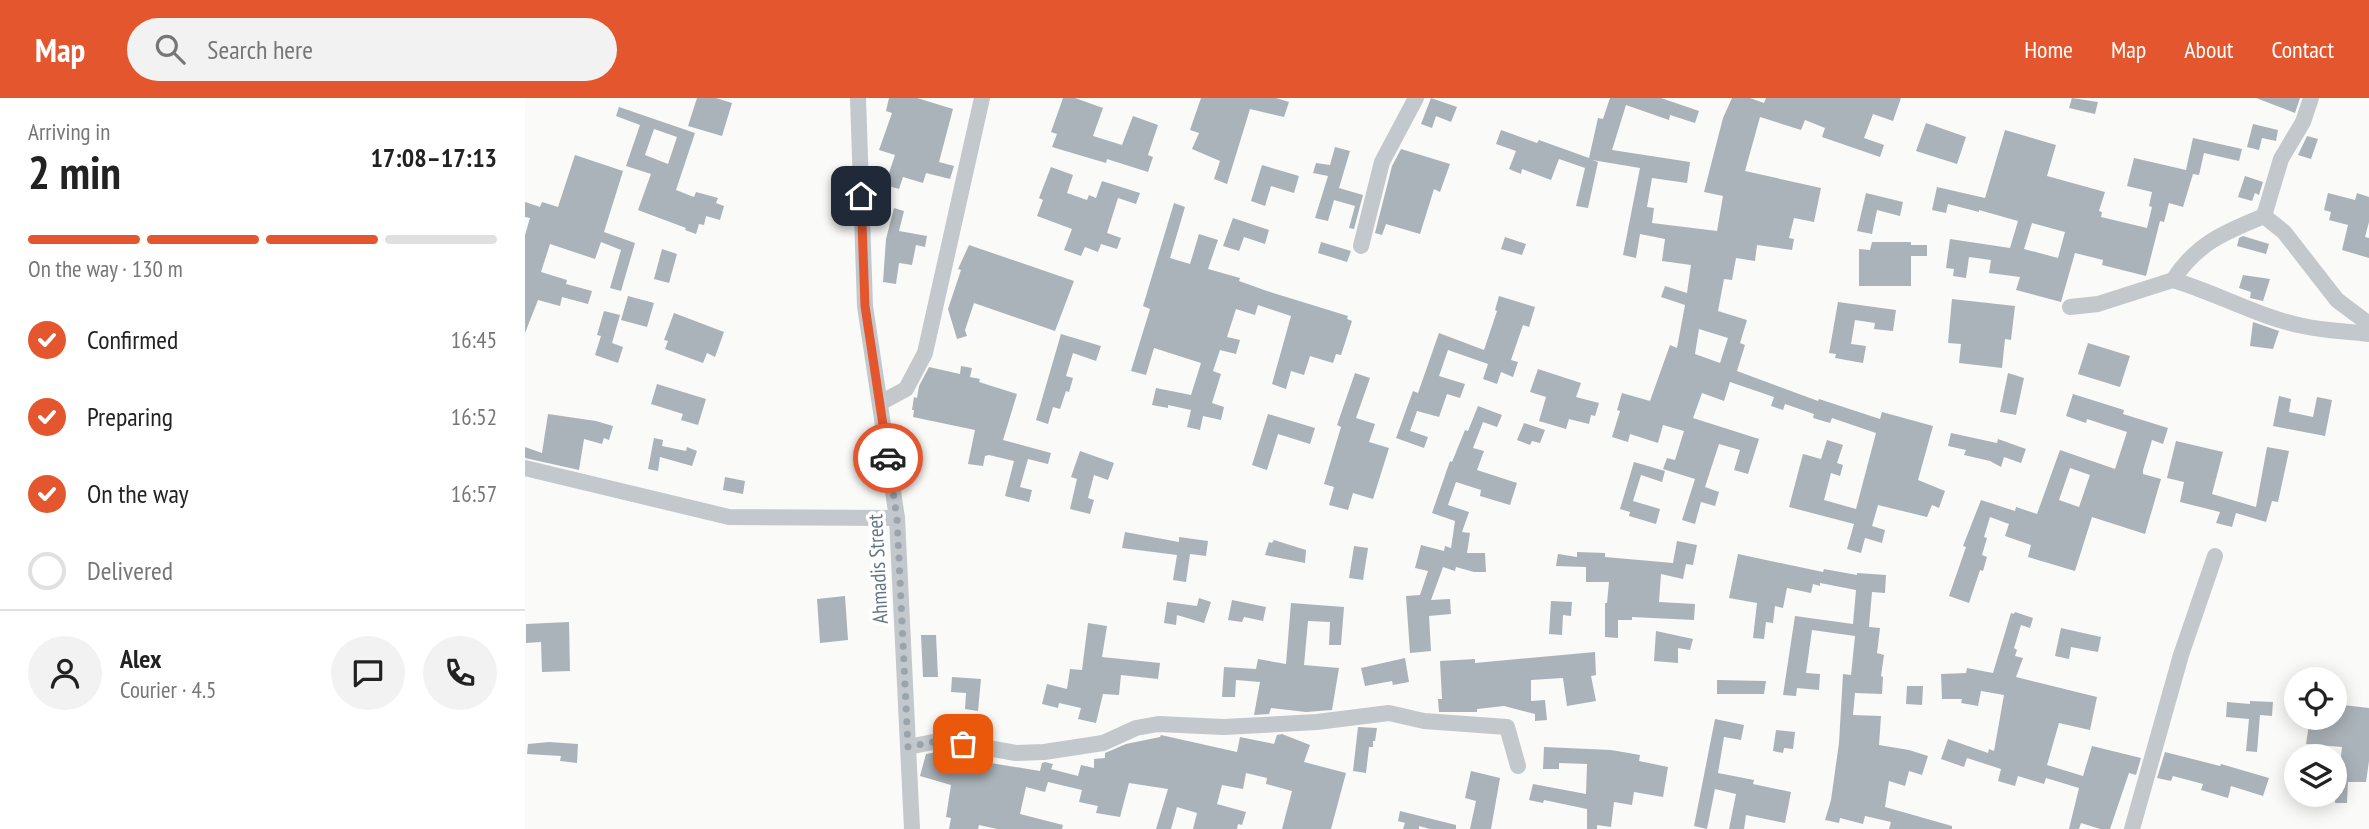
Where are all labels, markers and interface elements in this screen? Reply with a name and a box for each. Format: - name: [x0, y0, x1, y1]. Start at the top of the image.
- search box: [127, 18, 617, 81]
- text: Map: [35, 28, 85, 71]
- icon: search: [151, 30, 189, 68]
- text: Search here: [207, 33, 313, 66]
- text: Home: [2024, 34, 2073, 65]
- text: Map: [2111, 34, 2146, 65]
- text: About: [2184, 34, 2233, 65]
- text: Contact: [2271, 34, 2334, 65]
- text: Arriving in: [28, 117, 110, 146]
- text: 17:08–17:13: [370, 141, 497, 174]
- text: 2 min: [28, 142, 121, 202]
- pin: [831, 166, 891, 226]
- icon: home: [842, 177, 880, 215]
- text: On the way · 130 m: [28, 254, 183, 283]
- icon: check: [28, 321, 66, 359]
- text: Confirmed: [87, 323, 178, 356]
- text: 16:45: [451, 325, 497, 354]
- icon: check: [28, 398, 66, 436]
- text: Preparing: [87, 400, 173, 433]
- text: 16:52: [451, 402, 497, 431]
- courier: [853, 423, 923, 493]
- icon: car: [869, 439, 907, 477]
- icon: check: [28, 475, 66, 513]
- text: On the way: [87, 477, 189, 510]
- text: 16:57: [451, 479, 497, 508]
- street label: Ahmadis Street: [861, 513, 894, 625]
- text: Delivered: [87, 554, 173, 587]
- button: person: [28, 636, 102, 710]
- button: chat: [331, 636, 405, 710]
- button: phone: [423, 636, 497, 710]
- text: Alex: [120, 642, 161, 675]
- map controls: [2284, 667, 2347, 807]
- button: locate: [2284, 667, 2347, 730]
- text: Courier · 4.5: [120, 675, 216, 704]
- pin: [933, 714, 993, 774]
- icon: bag: [944, 725, 982, 763]
- button: layers: [2284, 744, 2347, 807]

